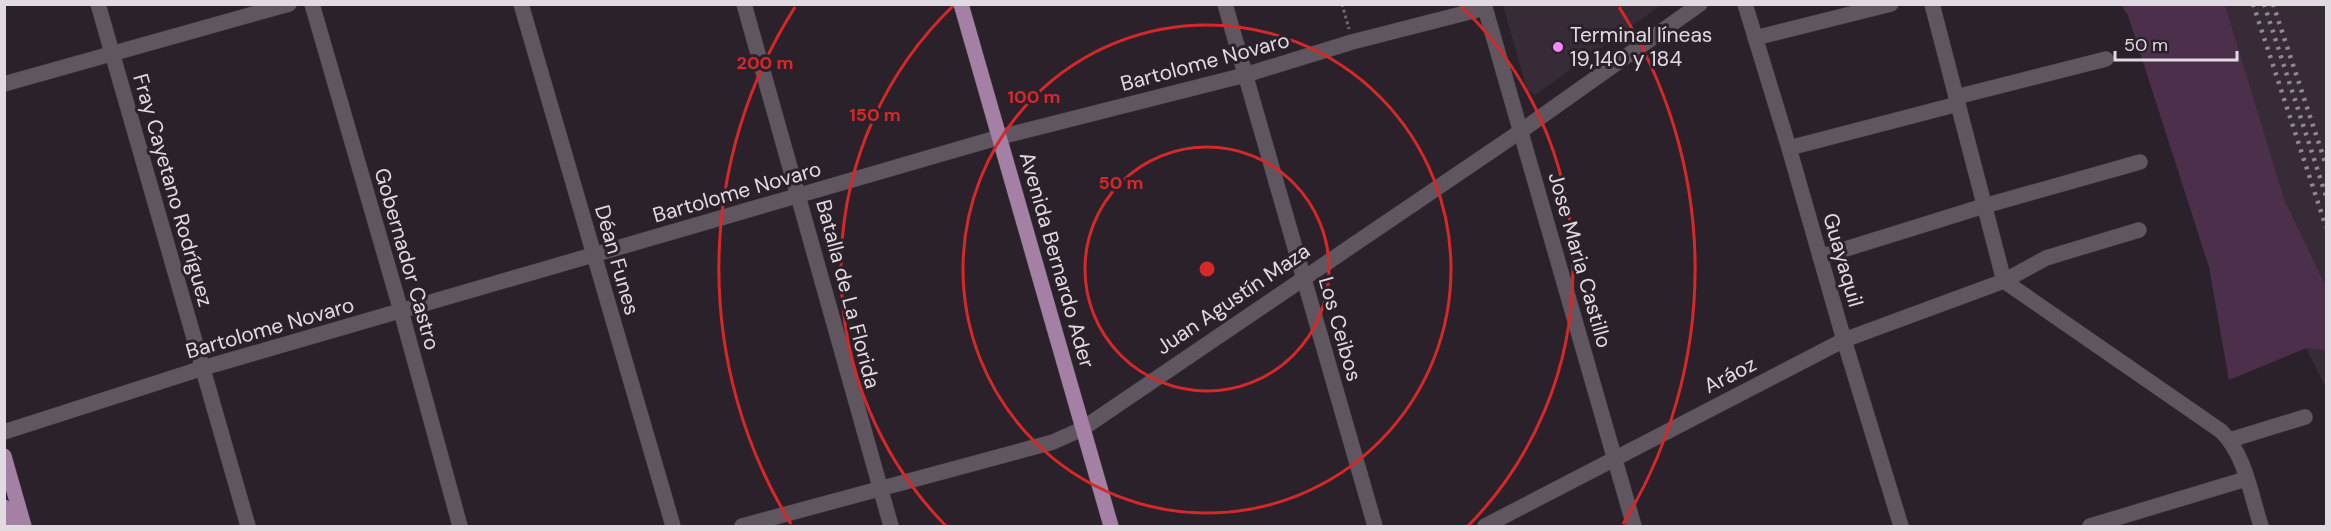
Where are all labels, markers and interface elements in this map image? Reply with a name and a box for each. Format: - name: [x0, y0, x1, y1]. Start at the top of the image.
- place label: Terminal líneas 19,140 y 184: [1570, 21, 1712, 73]
- scale bar: [2115, 24, 2236, 62]
- street label: Bartolome Novaro: [1117, 26, 1293, 98]
- text: 50 m: [2124, 33, 2168, 57]
- marker: Terminal líneas 19,140 y 184: [1551, 40, 1565, 54]
- text: 200 m: [737, 51, 793, 75]
- street label: Fray Cayetano Rodríguez: [126, 70, 220, 310]
- text: 100 m: [1007, 85, 1061, 109]
- text: 150 m: [849, 103, 901, 127]
- street label: Avenida Bernardo Ader: [1013, 149, 1101, 371]
- street label: Bartolome Novaro: [650, 155, 824, 229]
- street label: Gobernador Castro: [368, 165, 446, 353]
- street label: Jose Maria Castillo: [1542, 169, 1618, 351]
- text: 50 m: [1098, 171, 1144, 195]
- street label: Batalla de La Florida: [809, 197, 887, 391]
- street label: Déan Funes: [588, 202, 646, 318]
- street label: Guayaquil: [1816, 210, 1870, 310]
- street label: Juan Agustín Maza: [1151, 237, 1315, 361]
- centre of rings: [1197, 259, 1217, 279]
- street label: Los Ceibos: [1312, 274, 1368, 384]
- street label: Bartolome Novaro: [183, 291, 357, 365]
- street label: Aráoz: [1699, 350, 1761, 400]

